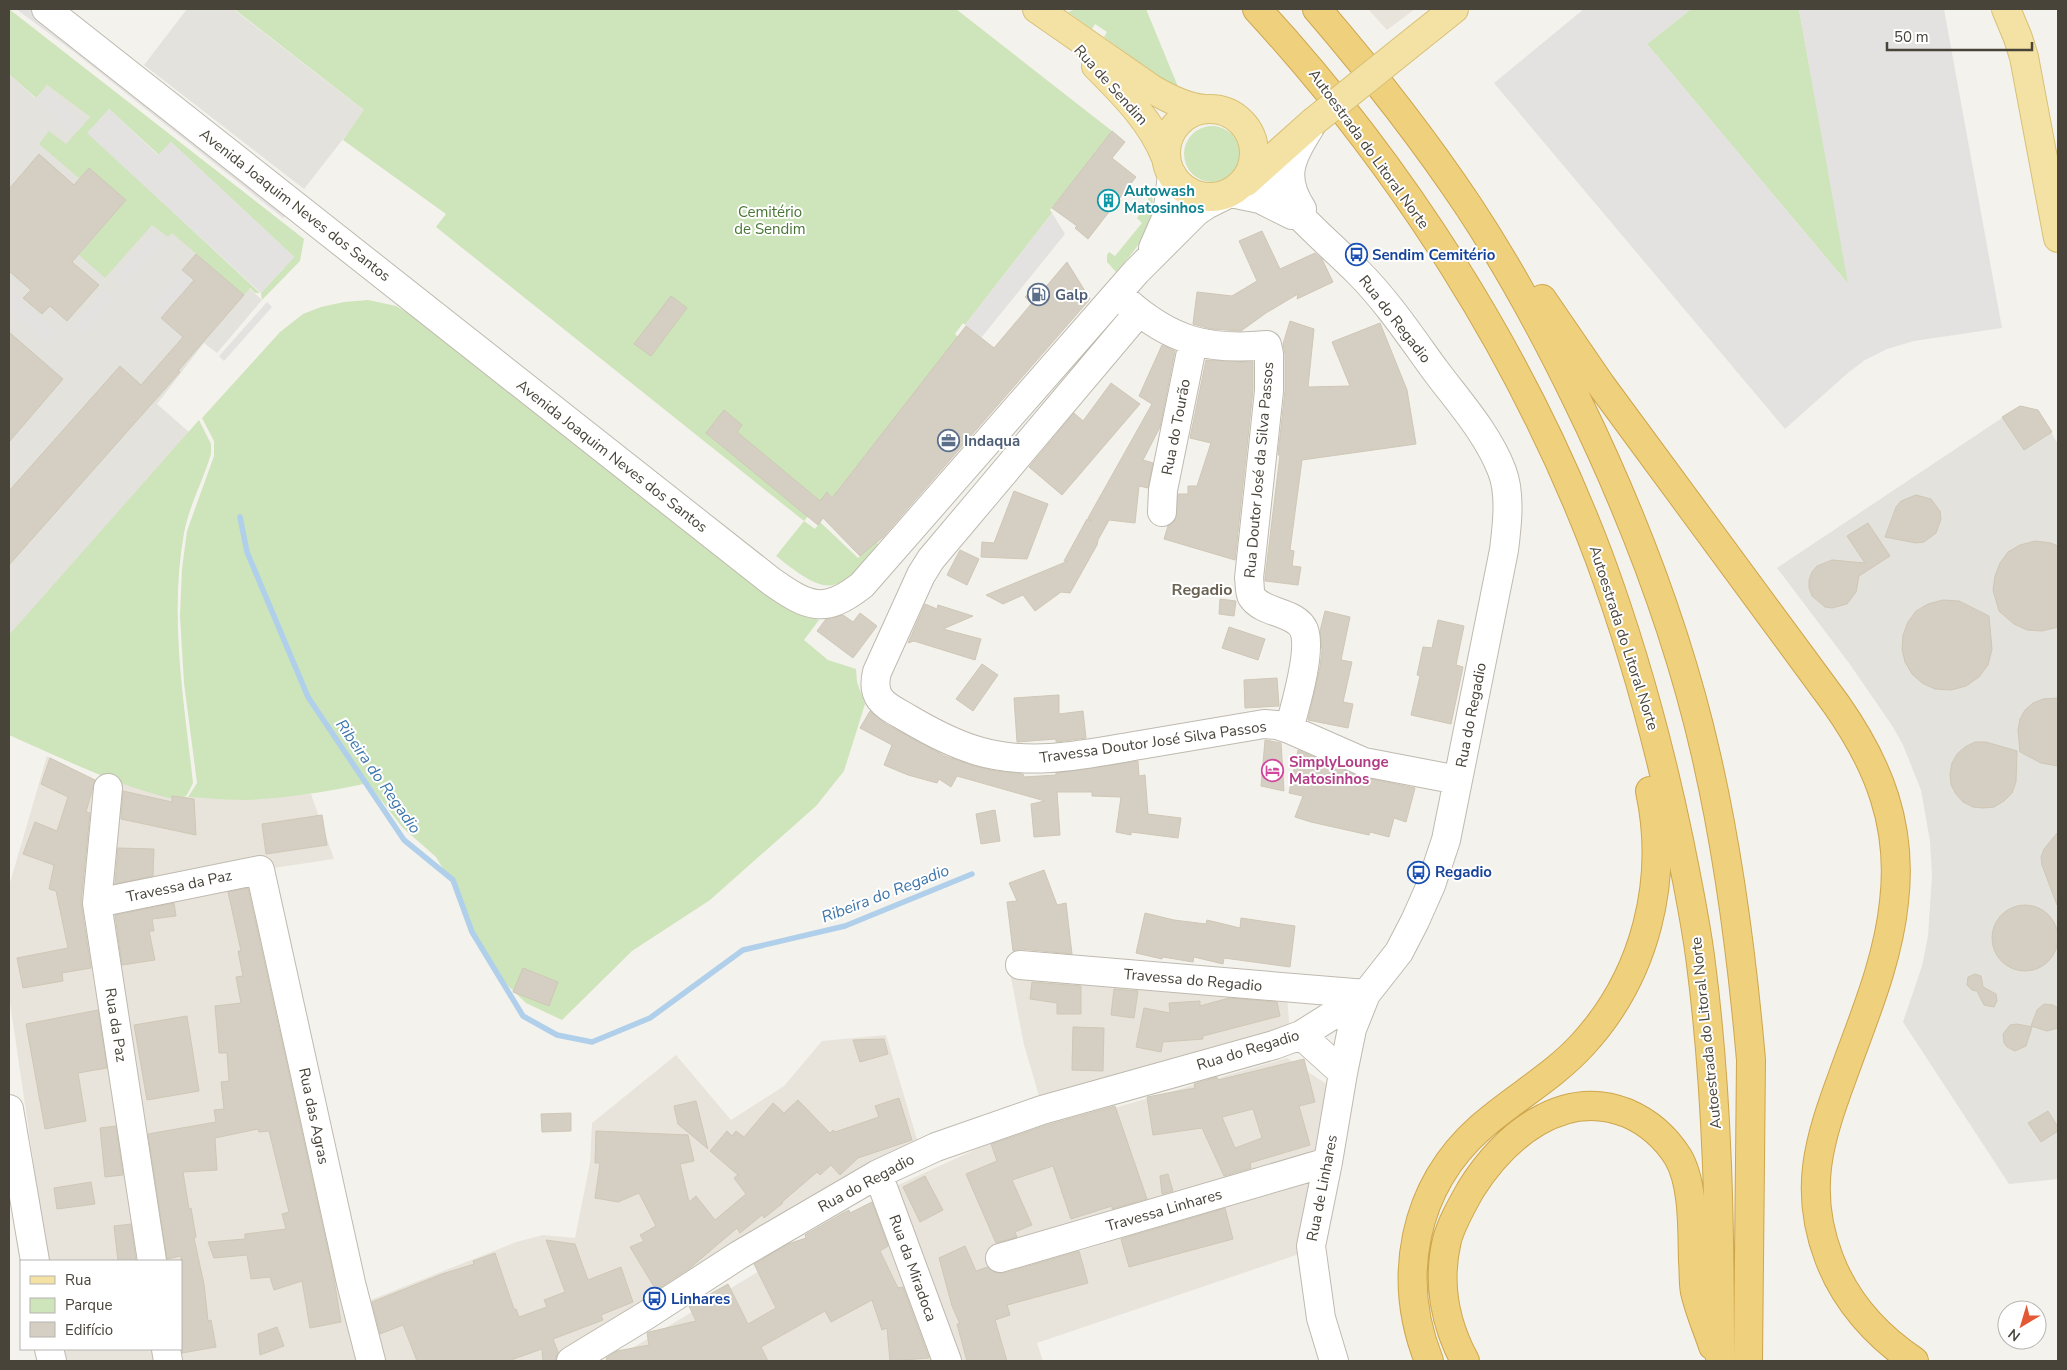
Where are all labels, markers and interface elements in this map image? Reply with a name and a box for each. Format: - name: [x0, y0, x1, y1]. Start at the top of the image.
- scale bar: [1887, 20, 2032, 52]
- text: 50 m: [1894, 27, 1929, 47]
- street label: Rua de Sendim: [1070, 41, 1152, 129]
- street label: Autoestrada do Litoral Norte: [1304, 65, 1434, 233]
- street label: Avenida Joaquim Neves dos Santos: [195, 124, 395, 286]
- place label: Autowash Matosinhos: [1124, 181, 1204, 218]
- building icon: Autowash Matosinhos: [1096, 188, 1120, 212]
- park label: Cemitério de Sendim: [734, 202, 806, 239]
- bus stop icon: Sendim Cemitério: [1344, 243, 1368, 267]
- place label: Sendim Cemitério: [1372, 245, 1496, 265]
- street label: Rua do Regadio: [1354, 271, 1436, 367]
- fuel station icon: Galp: [1027, 283, 1051, 307]
- place label: Galp: [1055, 285, 1088, 305]
- street label: Rua Doutor José da Silva Passos: [1240, 361, 1278, 579]
- street label: Avenida Joaquim Neves dos Santos: [512, 375, 712, 537]
- street label: Rua do Tourão: [1157, 377, 1195, 477]
- office icon: Indaqua: [936, 429, 960, 453]
- place label: Indaqua: [964, 431, 1020, 451]
- street label: Autoestrada do Litoral Norte: [1585, 543, 1663, 733]
- district label: Regadio: [1172, 579, 1232, 601]
- street label: Rua do Regadio: [1451, 661, 1491, 769]
- water label: Ribeira do Regadio: [330, 715, 426, 838]
- street label: Travessa Doutor José Silva Passos: [1038, 716, 1268, 768]
- place label: SimplyLounge Matosinhos: [1289, 752, 1389, 789]
- hotel icon: SimplyLounge Matosinhos: [1261, 759, 1285, 783]
- water label: Ribeira do Regadio: [818, 859, 953, 928]
- bus stop icon: Regadio: [1407, 860, 1431, 884]
- place label: Regadio: [1435, 862, 1492, 882]
- street label: Travessa da Paz: [124, 865, 234, 907]
- street label: Autoestrada do Litoral Norte: [1686, 936, 1726, 1130]
- street label: Travessa do Regadio: [1123, 964, 1263, 996]
- street label: Rua da Paz: [100, 986, 132, 1064]
- street label: Rua do Regadio: [1194, 1025, 1302, 1075]
- street label: Rua das Agras: [294, 1066, 334, 1166]
- street label: Rua de Linhares: [1302, 1133, 1342, 1243]
- street label: Rua do Regadio: [814, 1149, 918, 1217]
- street label: Travessa Linhares: [1104, 1184, 1224, 1236]
- street label: Rua da Miradoca: [884, 1212, 942, 1324]
- legend: [20, 1260, 182, 1350]
- text: Rua: [65, 1270, 91, 1290]
- bus stop icon: Linhares: [643, 1287, 667, 1311]
- place label: Linhares: [671, 1289, 730, 1309]
- text: Parque: [65, 1295, 113, 1315]
- north arrow: [1997, 1300, 2047, 1350]
- text: Edifício: [65, 1320, 113, 1340]
- text: N: [2004, 1324, 2024, 1346]

